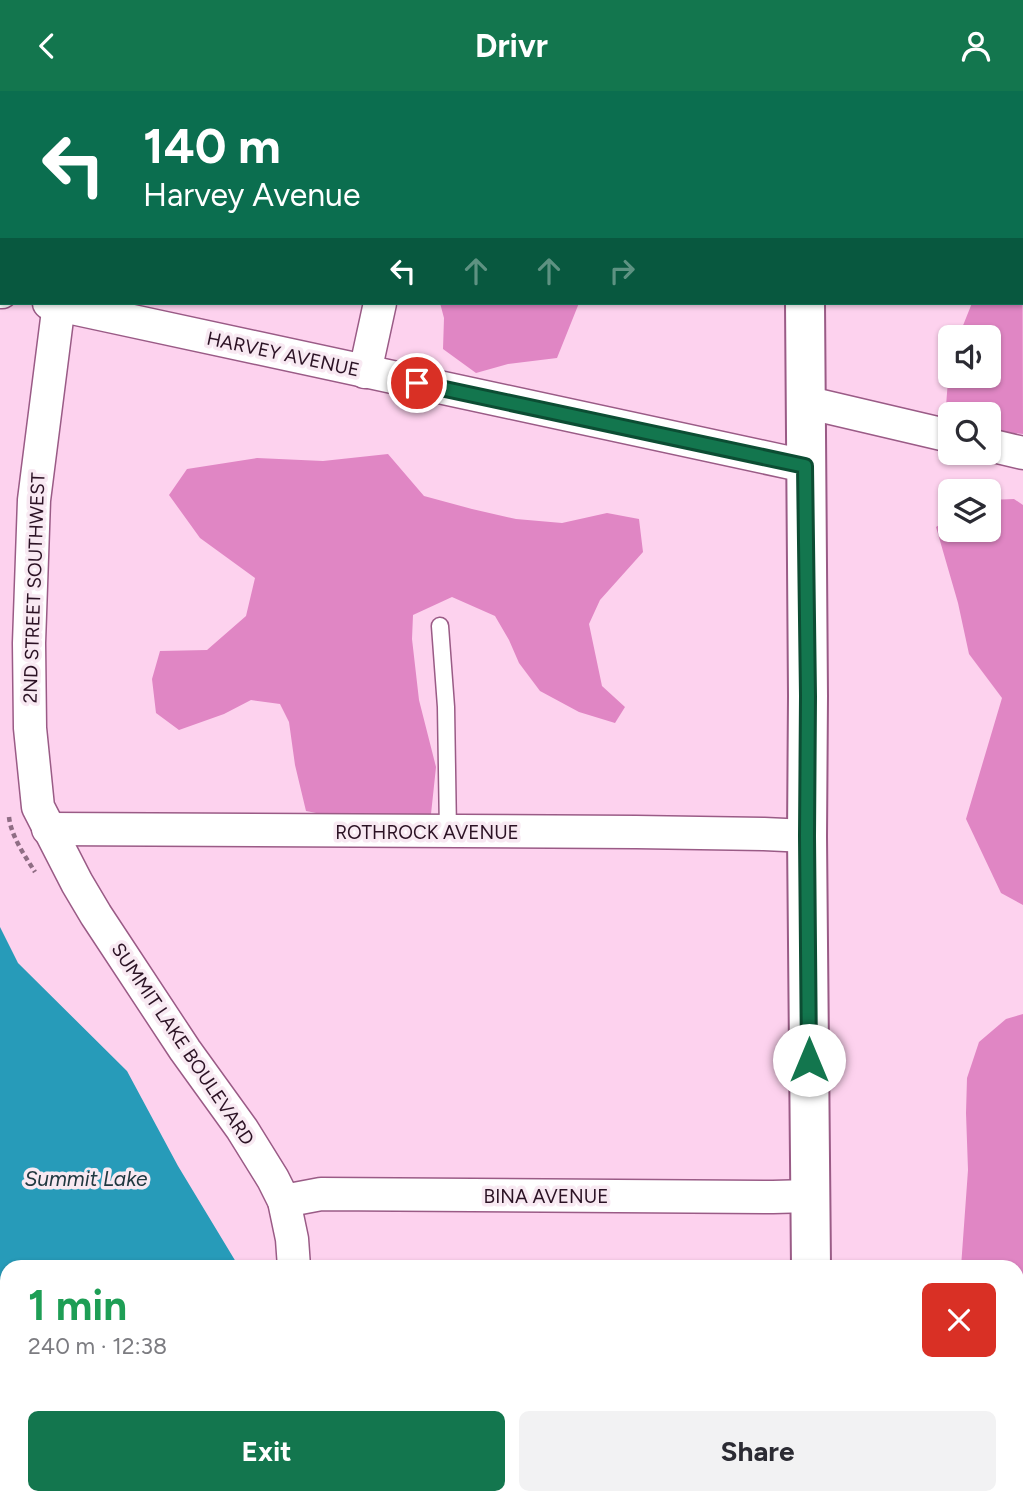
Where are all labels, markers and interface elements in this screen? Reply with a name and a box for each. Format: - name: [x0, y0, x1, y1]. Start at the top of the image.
- icon: back: [28, 27, 66, 65]
- text: Drivr: [475, 27, 548, 65]
- icon: person: [957, 27, 995, 65]
- text: 140 m: [143, 116, 281, 175]
- icon: left: [28, 119, 119, 210]
- text: Harvey Avenue: [143, 176, 360, 214]
- icon: left: [384, 252, 422, 290]
- icon: ahead: [457, 252, 495, 290]
- icon: ahead: [530, 252, 568, 290]
- icon: right: [603, 252, 641, 290]
- map controls: [938, 325, 1001, 542]
- button: sound: [938, 325, 1001, 388]
- street label: HARVEY AVENUE: [205, 327, 361, 381]
- pin: [387, 353, 447, 413]
- icon: arrive: [398, 364, 436, 402]
- button: search: [938, 402, 1001, 465]
- street label: 2ND STREET SOUTHWEST: [18, 472, 50, 704]
- button: layers: [938, 479, 1001, 542]
- street label: ROTHROCK AVENUE: [335, 821, 519, 844]
- street label: SUMMIT LAKE BOULEVARD: [107, 939, 259, 1149]
- position arrow: [772, 1023, 846, 1097]
- water label: Summit Lake: [24, 1166, 148, 1191]
- street label: BINA AVENUE: [484, 1185, 608, 1208]
- text: 1 min: [28, 1280, 127, 1331]
- button: close: [922, 1283, 996, 1357]
- text: 240 m · 12:38: [28, 1332, 167, 1360]
- button: Exit: [28, 1411, 505, 1491]
- button: Share: [519, 1411, 996, 1491]

